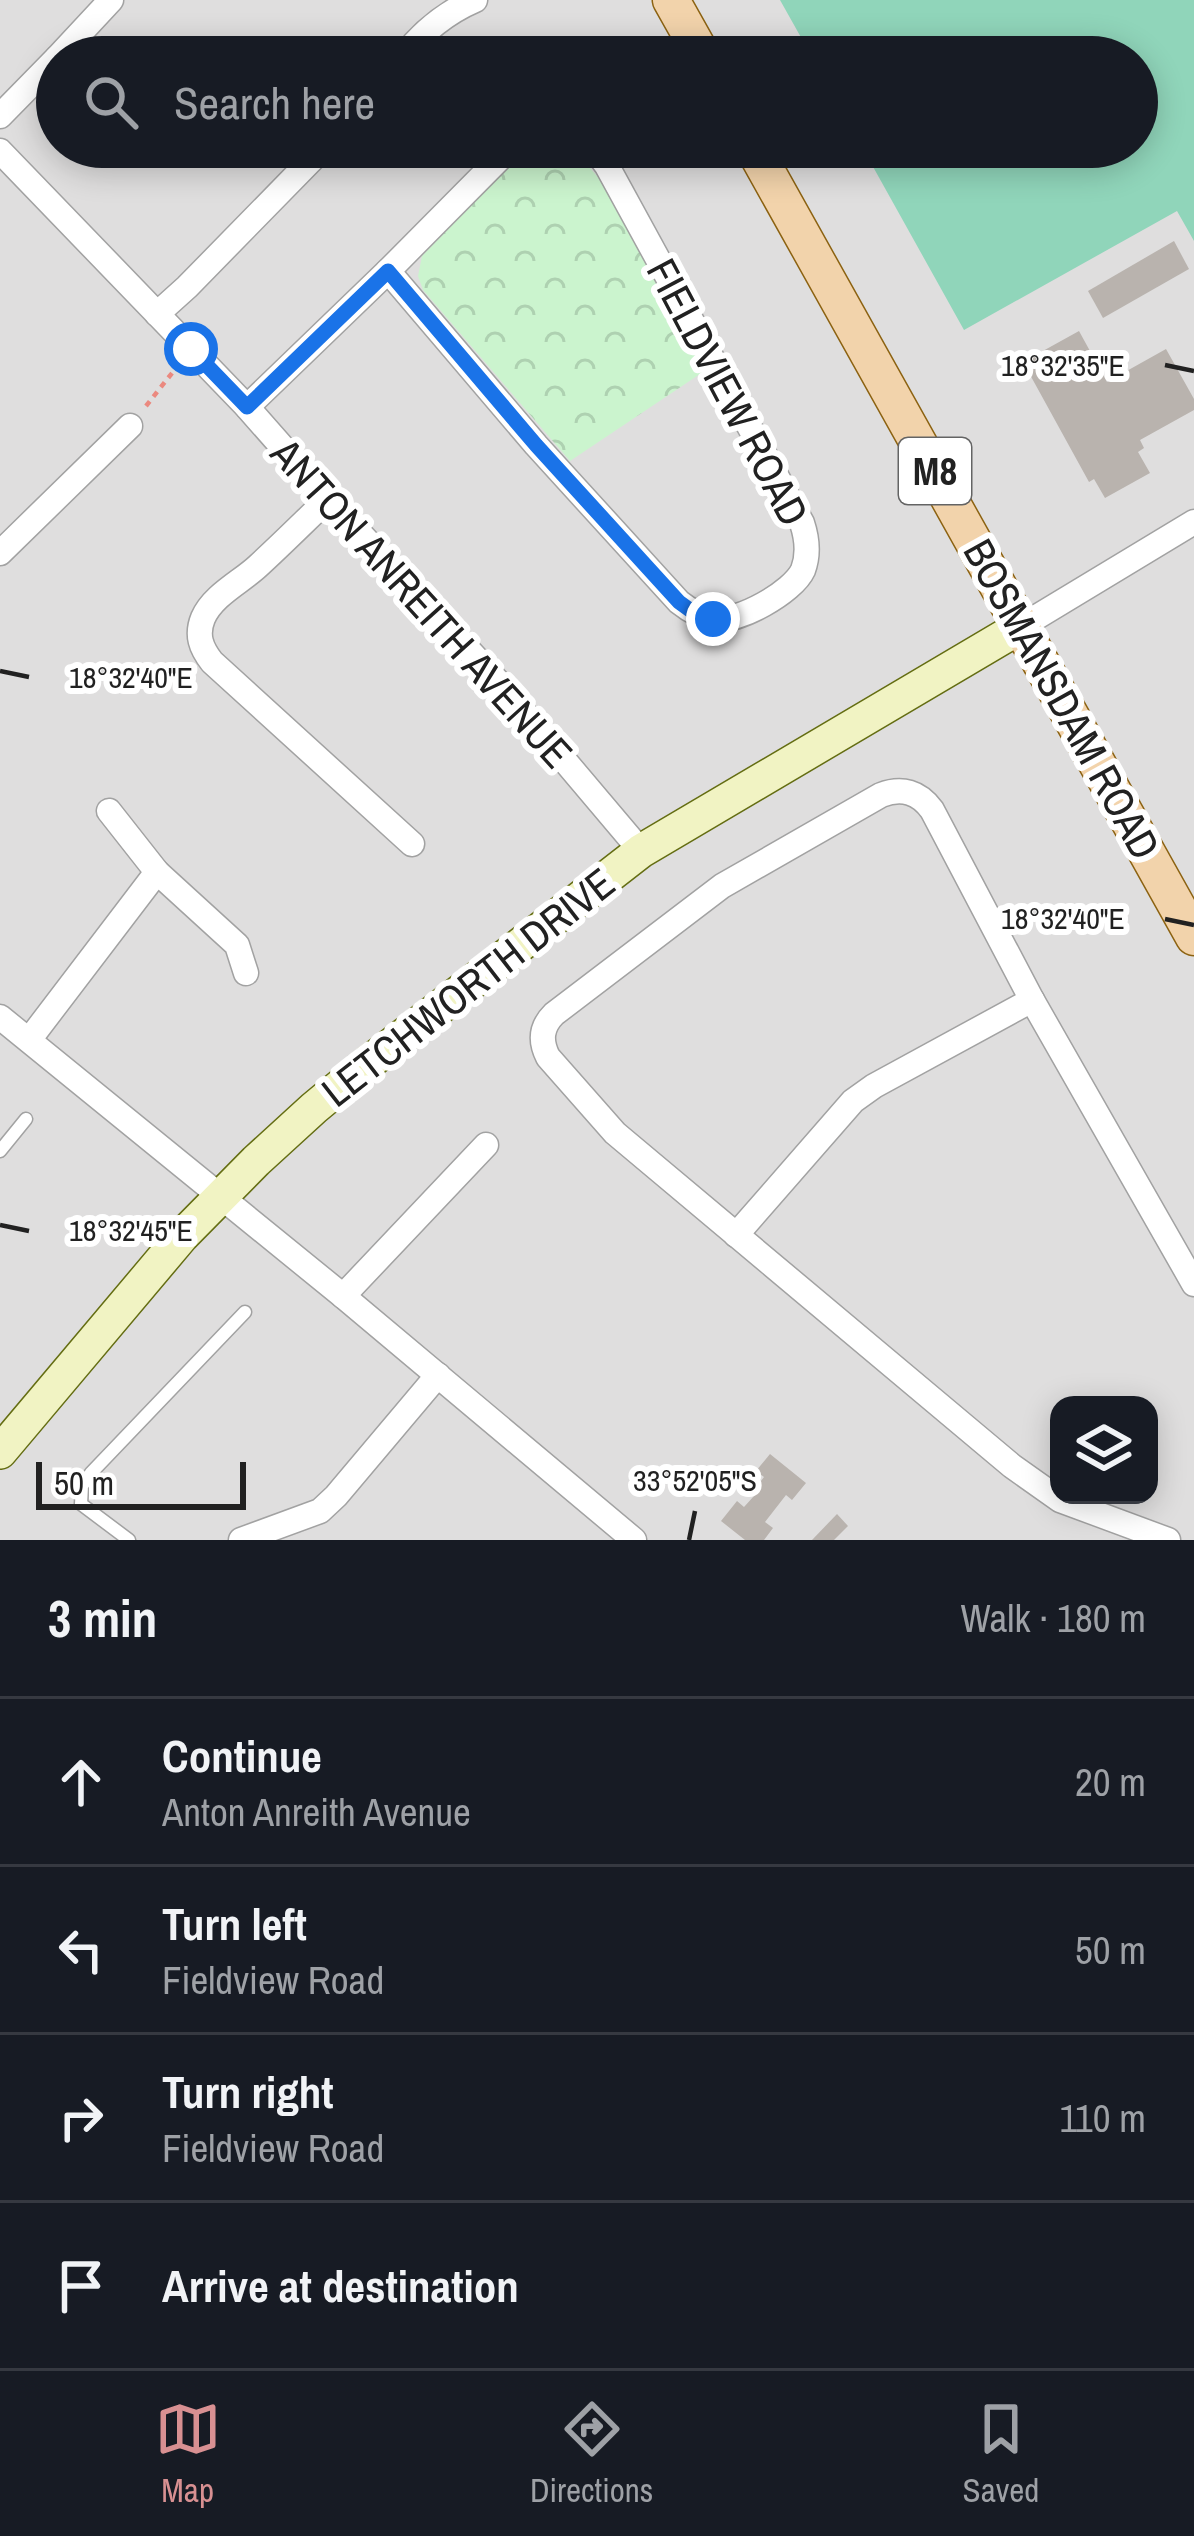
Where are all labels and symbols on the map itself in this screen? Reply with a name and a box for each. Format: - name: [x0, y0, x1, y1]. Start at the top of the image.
- street label: FIELDVIEW ROAD: [634, 249, 822, 535]
- route start: [164, 322, 218, 376]
- text: 18°32'35"E: [1001, 345, 1125, 385]
- street label: ANTON ANREITH AVENUE: [258, 425, 585, 780]
- road number: M8: [899, 438, 971, 504]
- street label: BOSMANSDAM ROAD: [951, 529, 1173, 869]
- route end: [686, 592, 740, 646]
- text: 18°32'40"E: [69, 657, 193, 697]
- street label: LETCHWORTH DRIVE: [310, 855, 626, 1119]
- text: 18°32'40"E: [1001, 898, 1125, 938]
- text: 18°32'45"E: [69, 1210, 193, 1250]
- scale bar: [36, 1456, 246, 1509]
- text: 33°52'05"S: [633, 1460, 757, 1500]

